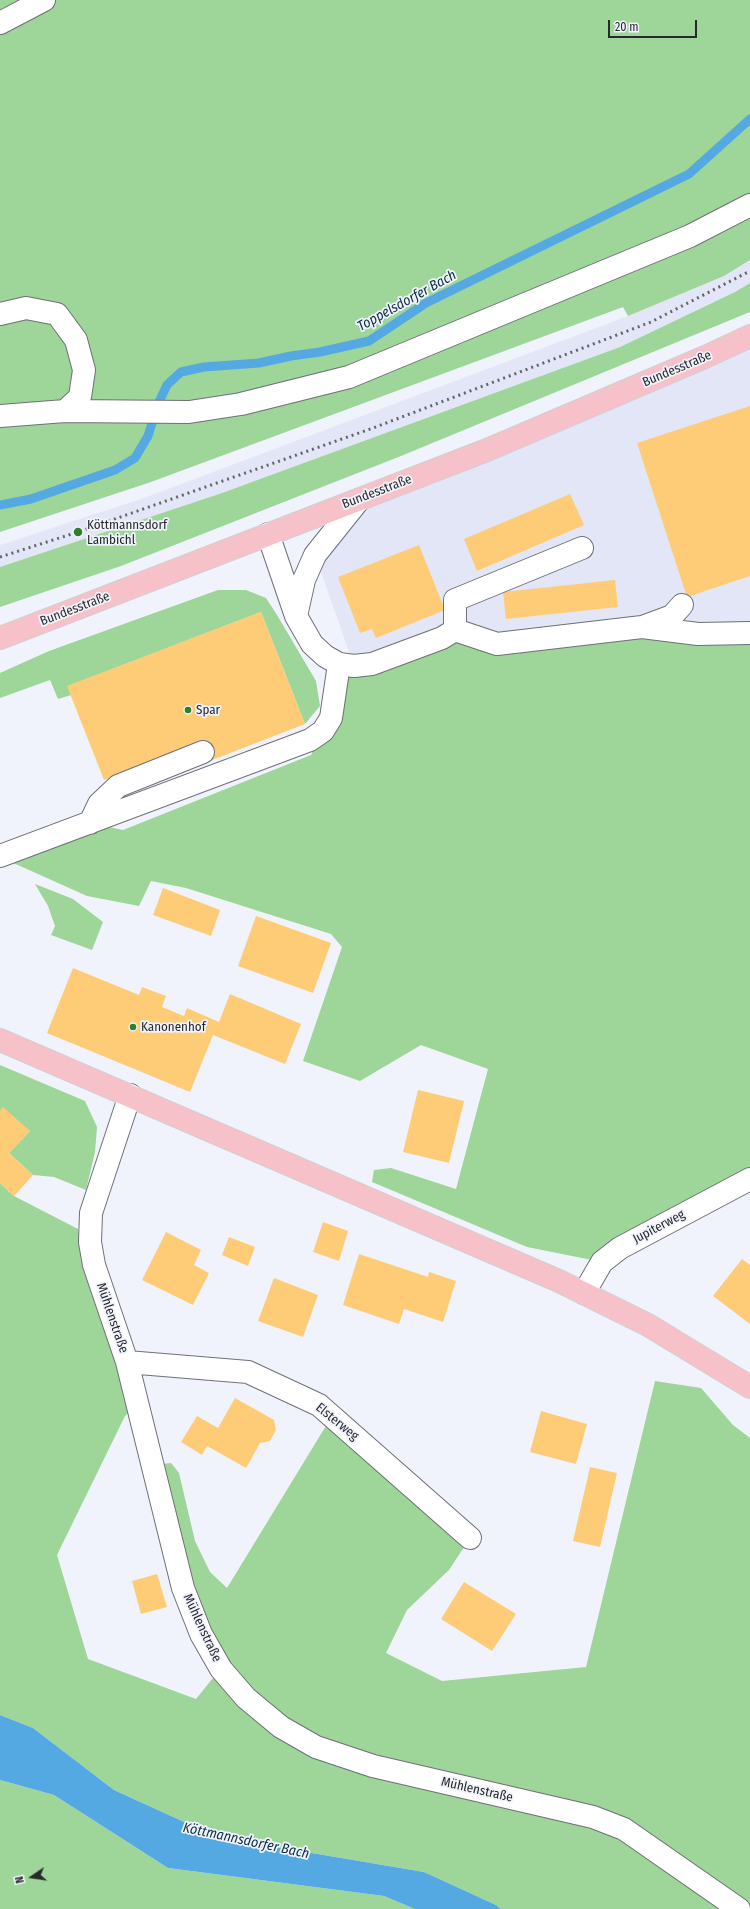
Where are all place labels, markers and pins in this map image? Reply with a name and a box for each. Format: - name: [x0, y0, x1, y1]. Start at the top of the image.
- place label: Köttmannsdorf Lambichl: [87, 517, 167, 548]
- marker: Köttmannsdorf Lambichl: [72, 526, 84, 538]
- place label: Spar: [196, 702, 220, 718]
- marker: Spar: [183, 705, 193, 715]
- place label: Kanonenhof: [141, 1019, 206, 1035]
- marker: Kanonenhof: [128, 1022, 138, 1032]

